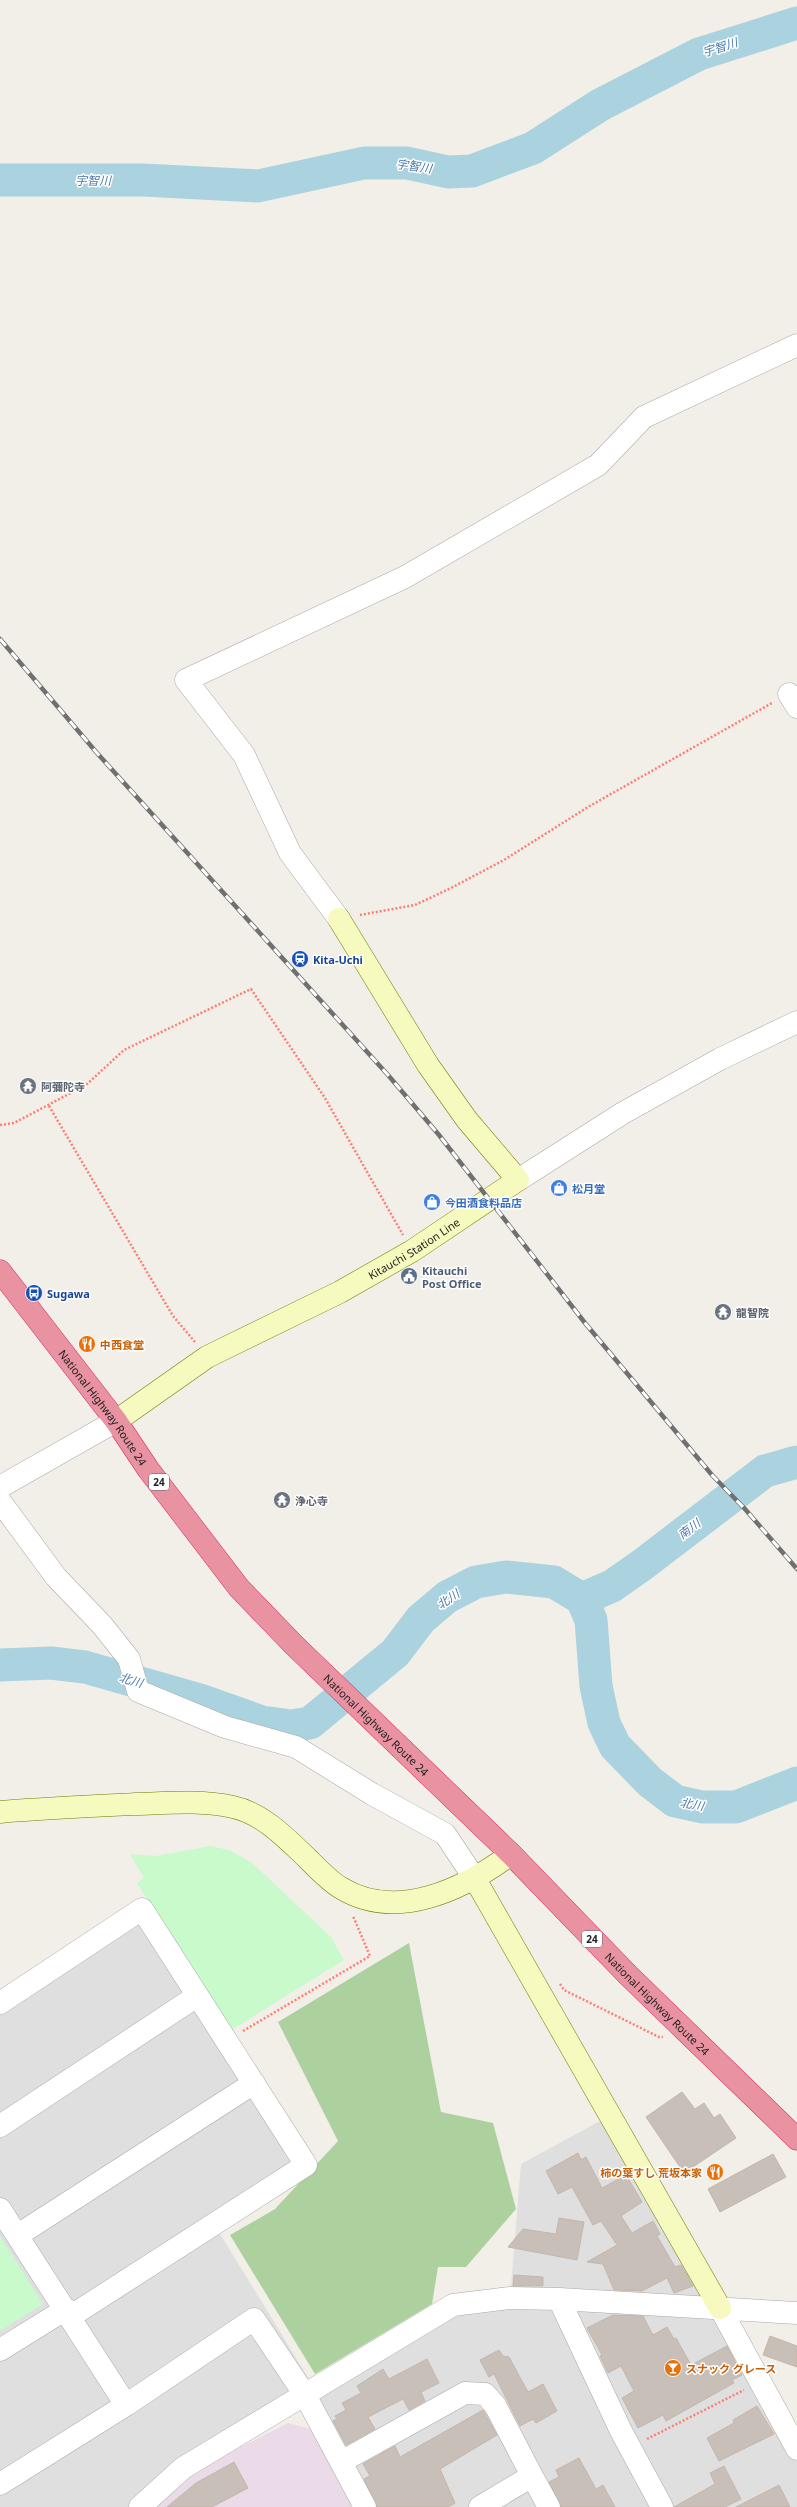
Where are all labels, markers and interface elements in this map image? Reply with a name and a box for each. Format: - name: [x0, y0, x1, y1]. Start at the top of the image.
- water label: 宇智川: [700, 33, 742, 61]
- water label: 宇智川: [395, 155, 435, 177]
- water label: 宇智川: [75, 172, 113, 189]
- station icon: Kita-Uchi: [290, 949, 310, 969]
- place label: Kita-Uchi: [313, 952, 363, 967]
- temple icon: 阿彌陀寺: [18, 1076, 38, 1096]
- place label: 阿彌陀寺: [41, 1079, 85, 1094]
- shop icon: 松月堂: [549, 1178, 569, 1198]
- place label: 松月堂: [572, 1181, 605, 1196]
- shop icon: 今田酒食料品店: [422, 1192, 442, 1212]
- place label: 今田酒食料品店: [445, 1195, 522, 1210]
- street label: Kitauchi Station Line: [365, 1214, 462, 1282]
- place label: Kitauchi Post Office: [422, 1263, 482, 1291]
- public building icon: Kitauchi Post Office: [399, 1266, 419, 1286]
- bus stop icon: Sugawa: [24, 1283, 44, 1303]
- place label: Sugawa: [47, 1286, 90, 1301]
- temple icon: 龍智院: [713, 1302, 733, 1322]
- place label: 龍智院: [736, 1305, 769, 1320]
- restaurant icon: 中西食堂: [77, 1334, 97, 1354]
- place label: 中西食堂: [100, 1337, 144, 1352]
- street label: National Highway Route 24: [56, 1346, 151, 1469]
- road number: 24: [149, 1474, 169, 1490]
- temple icon: 浄心寺: [272, 1490, 292, 1510]
- place label: 浄心寺: [295, 1493, 328, 1508]
- water label: 南川: [674, 1514, 705, 1543]
- water label: 北川: [433, 1584, 464, 1613]
- water label: 北川: [117, 1669, 147, 1692]
- street label: National Highway Route 24: [321, 1670, 433, 1779]
- water label: 北川: [679, 1794, 707, 1815]
- road number: 24: [582, 1931, 602, 1947]
- street label: National Highway Route 24: [602, 1949, 714, 2058]
- restaurant icon: 柿の葉すし 荒坂本家: [705, 2162, 725, 2182]
- place label: 柿の葉すし 荒坂本家: [600, 2165, 702, 2180]
- bar icon: スナック グレース: [663, 2358, 683, 2378]
- place label: スナック グレース: [686, 2361, 776, 2376]

